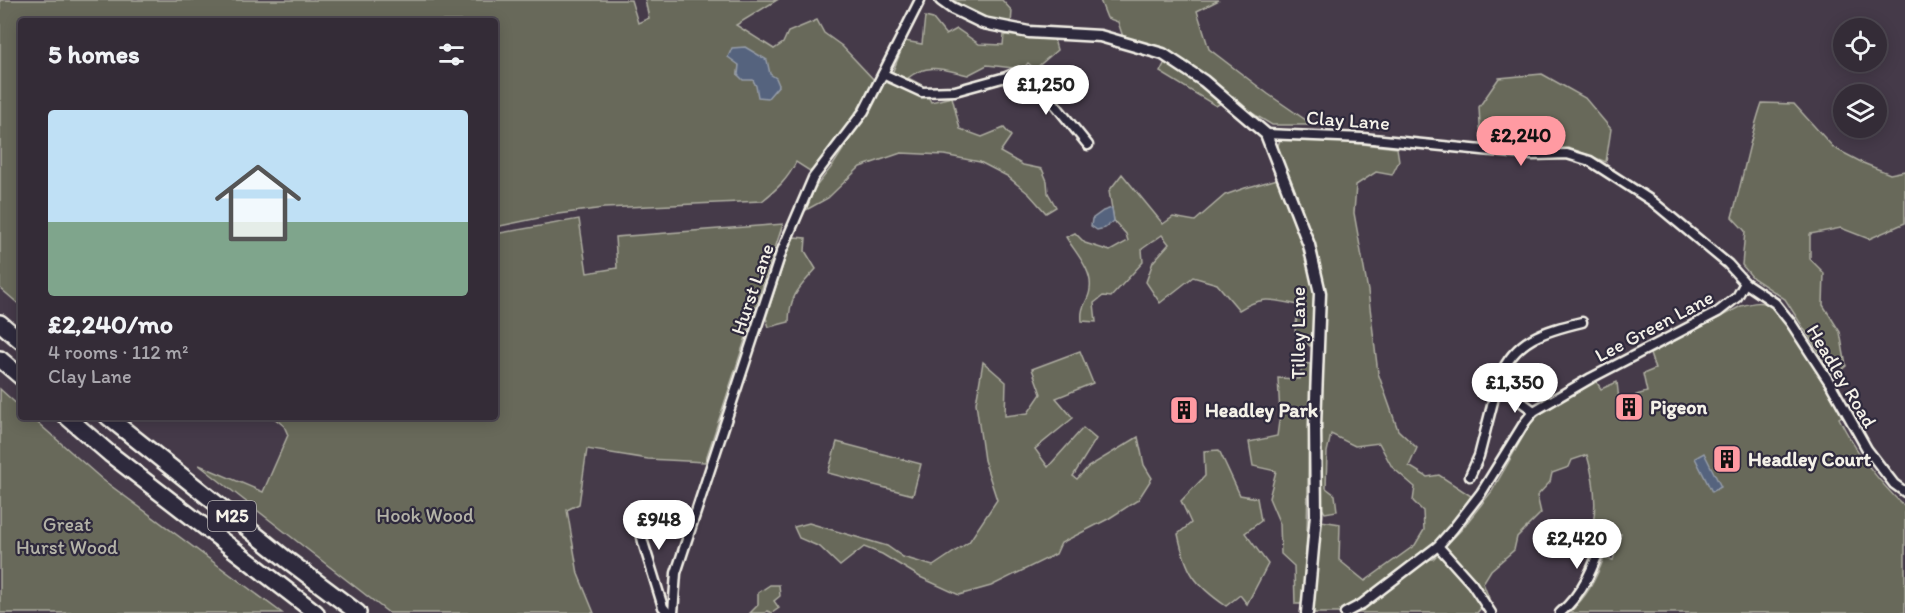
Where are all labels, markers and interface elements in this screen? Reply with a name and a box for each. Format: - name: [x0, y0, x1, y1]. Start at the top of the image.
- map controls: [1833, 18, 1887, 138]
- button: locate: [1833, 18, 1887, 72]
- text: 5 homes: [48, 38, 140, 70]
- icon: filters: [435, 38, 468, 71]
- pin: £1,250: [997, 65, 1095, 116]
- text: £1,250: [1017, 72, 1075, 96]
- button: layers: [1833, 84, 1887, 138]
- street label: Clay Lane: [1305, 105, 1391, 135]
- pin: £2,240: [1472, 116, 1570, 167]
- text: £2,240: [1491, 123, 1551, 147]
- icon: home: [204, 149, 312, 257]
- street label: Hurst Lane: [725, 240, 779, 338]
- street label: Lee Green Lane: [1591, 285, 1717, 367]
- street label: Tilley Lane: [1286, 287, 1310, 379]
- text: £2,240/mo: [48, 308, 173, 340]
- street label: Headley Road: [1802, 320, 1882, 432]
- text: 4 rooms · 112 m²: [48, 340, 188, 364]
- pin: £1,350: [1466, 363, 1564, 414]
- text: Clay Lane: [48, 364, 132, 388]
- text: £1,350: [1486, 370, 1544, 394]
- building icon: Pigeon: [1613, 391, 1645, 423]
- building icon: Headley Park: [1168, 394, 1200, 426]
- place label: Pigeon: [1650, 395, 1707, 420]
- place label: Headley Park: [1205, 398, 1319, 423]
- building icon: Headley Court: [1711, 443, 1743, 475]
- place label: Headley Court: [1748, 447, 1871, 472]
- pin: £948: [623, 500, 695, 551]
- road number: M25: [208, 501, 256, 531]
- park label: Hook Wood: [376, 503, 474, 527]
- text: £948: [637, 507, 681, 531]
- park label: Great Hurst Wood: [16, 512, 118, 559]
- pin: £2,420: [1528, 519, 1626, 570]
- text: £2,420: [1547, 526, 1607, 550]

